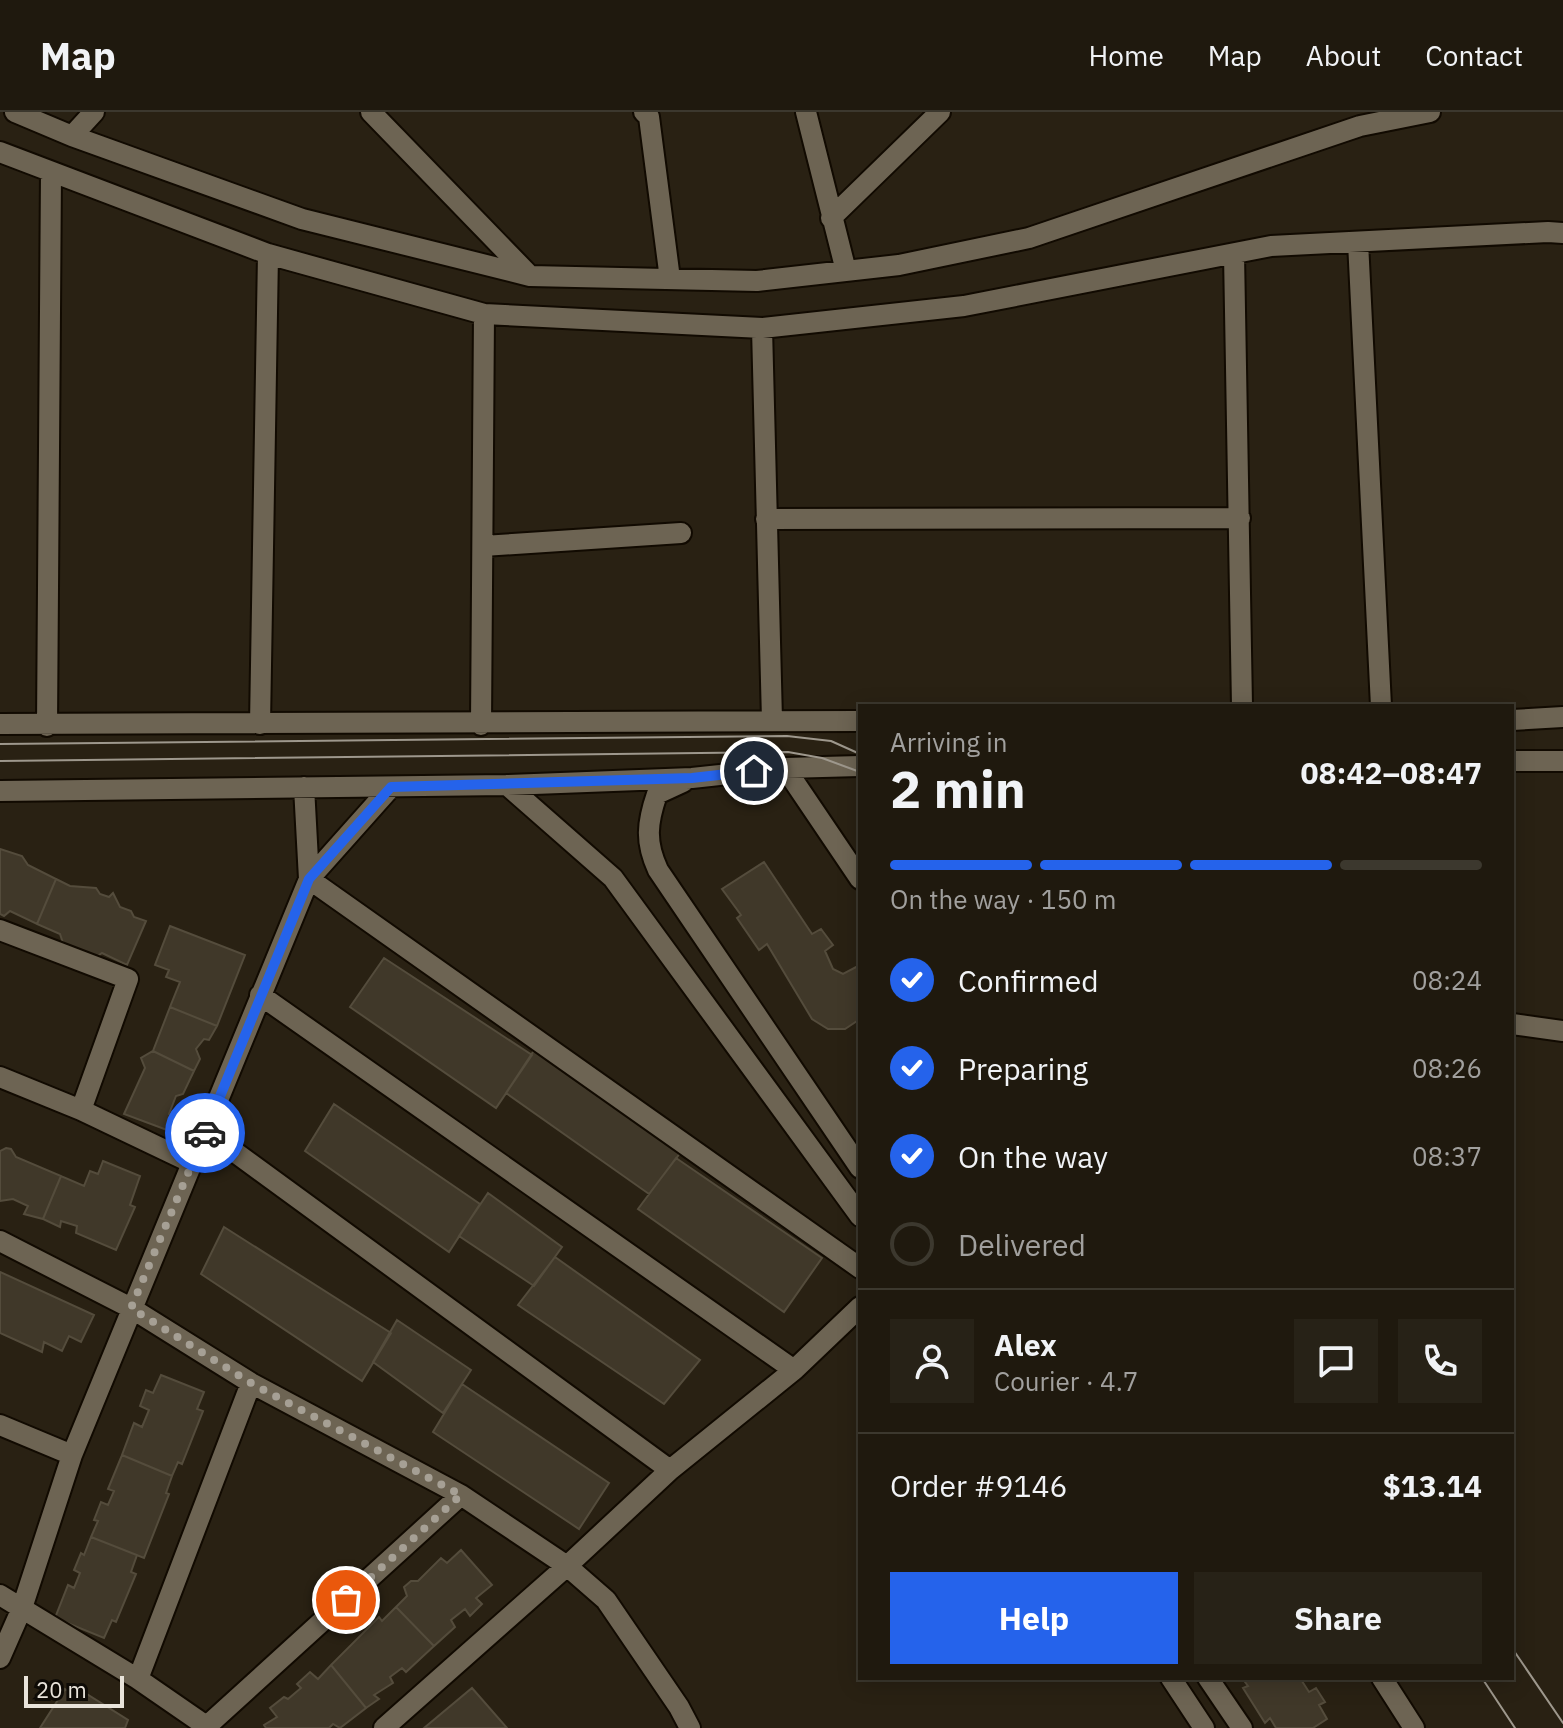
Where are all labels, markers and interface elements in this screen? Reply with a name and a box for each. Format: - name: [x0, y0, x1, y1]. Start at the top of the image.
- text: Map: [40, 31, 116, 80]
- text: Home: [1088, 37, 1164, 74]
- text: Map: [1208, 37, 1262, 74]
- text: About: [1306, 37, 1381, 74]
- text: Contact: [1425, 37, 1523, 74]
- text: Arriving in: [890, 725, 1007, 759]
- pin: [720, 737, 788, 805]
- icon: home: [732, 749, 776, 793]
- text: 08:42–08:47: [1301, 753, 1482, 792]
- text: 2 min: [890, 755, 1026, 822]
- text: On the way · 150 m: [890, 882, 1116, 916]
- icon: check: [890, 958, 934, 1002]
- text: Confirmed: [958, 961, 1099, 1000]
- text: 08:24: [1412, 963, 1482, 997]
- icon: check: [890, 1046, 934, 1090]
- text: Preparing: [958, 1049, 1088, 1088]
- text: 08:26: [1412, 1051, 1482, 1085]
- courier: [165, 1093, 245, 1173]
- icon: car: [183, 1111, 227, 1155]
- icon: check: [890, 1134, 934, 1178]
- text: On the way: [958, 1137, 1108, 1176]
- text: 08:37: [1412, 1139, 1482, 1173]
- text: Delivered: [958, 1225, 1086, 1264]
- button: person: [890, 1319, 974, 1403]
- button: chat: [1294, 1319, 1378, 1403]
- button: phone: [1398, 1319, 1482, 1403]
- text: Alex: [994, 1325, 1057, 1364]
- text: Courier · 4.7: [994, 1364, 1138, 1398]
- text: Order #9146: [890, 1466, 1067, 1505]
- text: $13.14: [1383, 1466, 1482, 1505]
- pin: [312, 1566, 380, 1634]
- button: Help: [890, 1572, 1178, 1664]
- button: Share: [1194, 1572, 1482, 1664]
- icon: bag: [324, 1578, 368, 1622]
- scale bar: [24, 1672, 124, 1708]
- text: 20 m: [36, 1675, 87, 1704]

